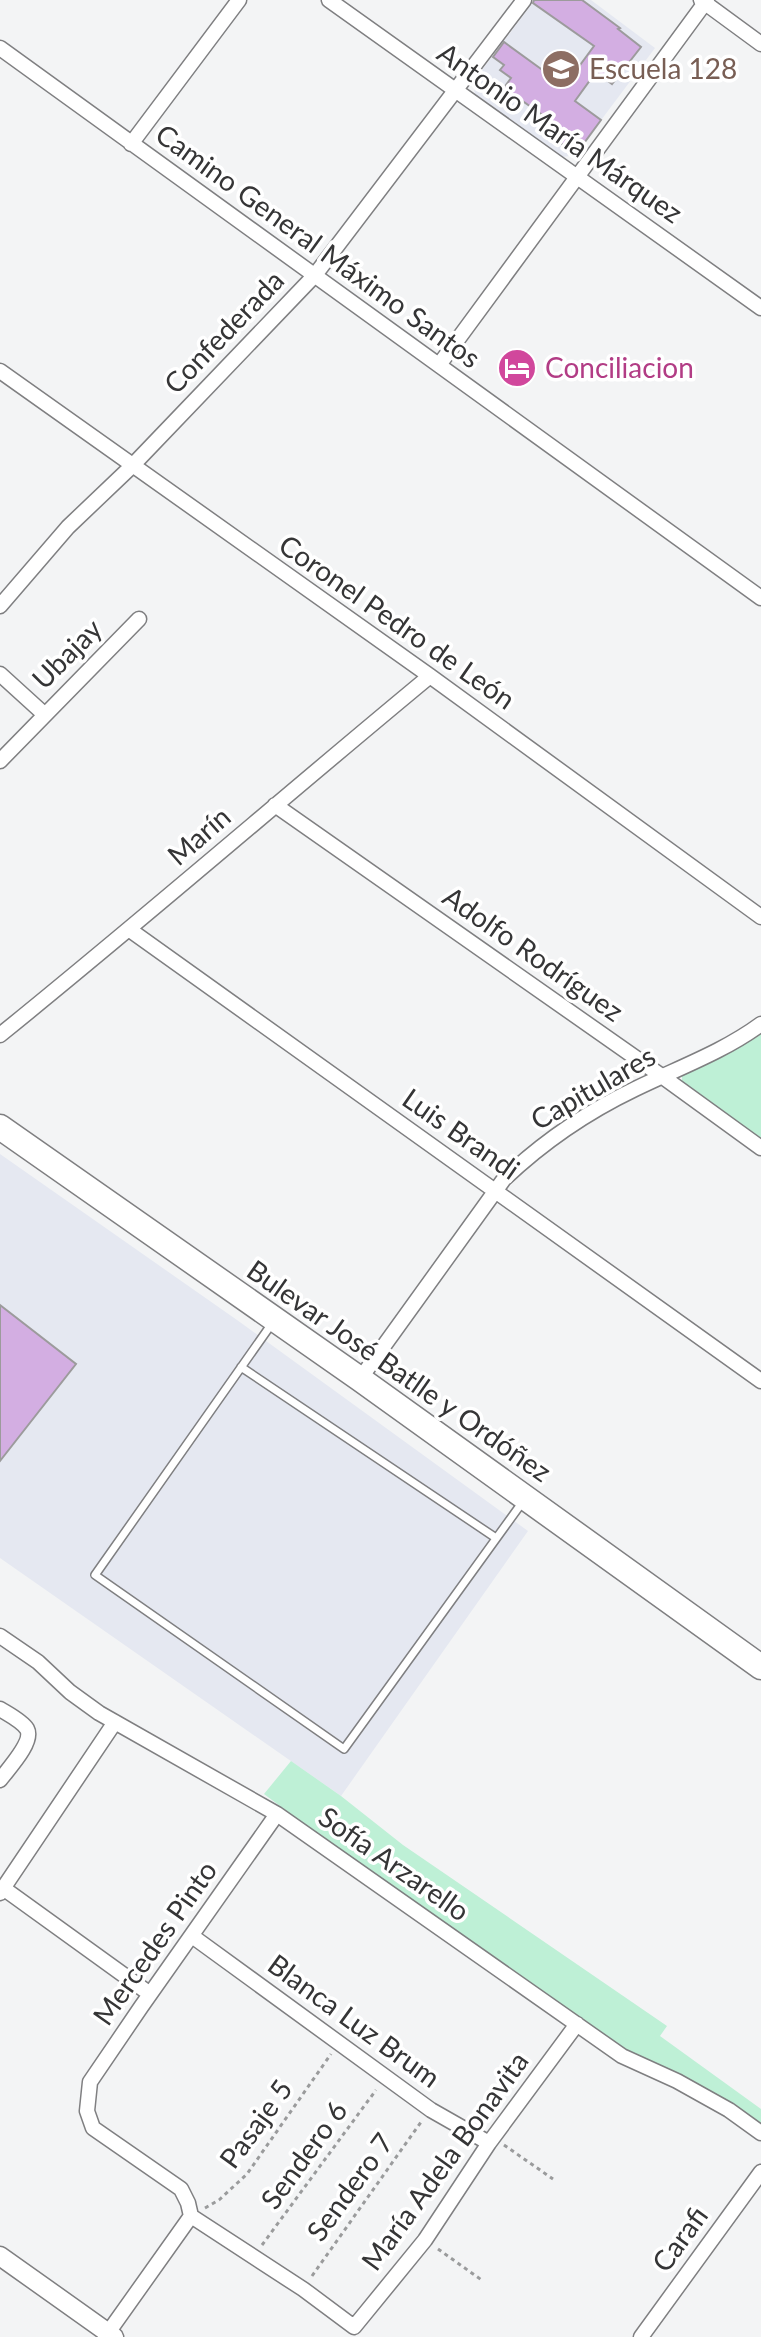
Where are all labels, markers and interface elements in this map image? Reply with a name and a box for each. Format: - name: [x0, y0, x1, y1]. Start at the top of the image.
- street label: Antonio María Márquez: [432, 35, 689, 230]
- school or university icon: Escuela 128: [540, 48, 582, 90]
- place label: Escuela 128: [589, 51, 737, 85]
- street label: Camino General Máximo Santos: [150, 116, 487, 374]
- street label: Confederada: [156, 263, 290, 400]
- hotel icon: Conciliacion: [496, 347, 538, 389]
- place label: Conciliacion: [545, 350, 694, 384]
- street label: Coronel Pedro de León: [273, 527, 522, 716]
- street label: Ubajay: [24, 611, 109, 695]
- street label: Marín: [160, 799, 237, 872]
- street label: Adolfo Rodríguez: [437, 878, 630, 1028]
- street label: Capitulares: [524, 1038, 661, 1136]
- street label: Luis Brandi: [397, 1081, 527, 1186]
- street label: Bulevar José Batlle y Ordóñez: [241, 1252, 558, 1488]
- street label: Sofía Arzarello: [313, 1799, 476, 1928]
- street label: Mercedes Pinto: [85, 1854, 223, 2031]
- street label: Blanca Luz Brum: [262, 1946, 447, 2094]
- street label: María Adela Bonavita: [354, 2045, 535, 2276]
- street label: Pasaje 5: [212, 2072, 299, 2174]
- street label: Sendero 6: [253, 2094, 354, 2215]
- street label: Sendero 7: [299, 2126, 400, 2247]
- street label: Carafi: [644, 2199, 714, 2278]

